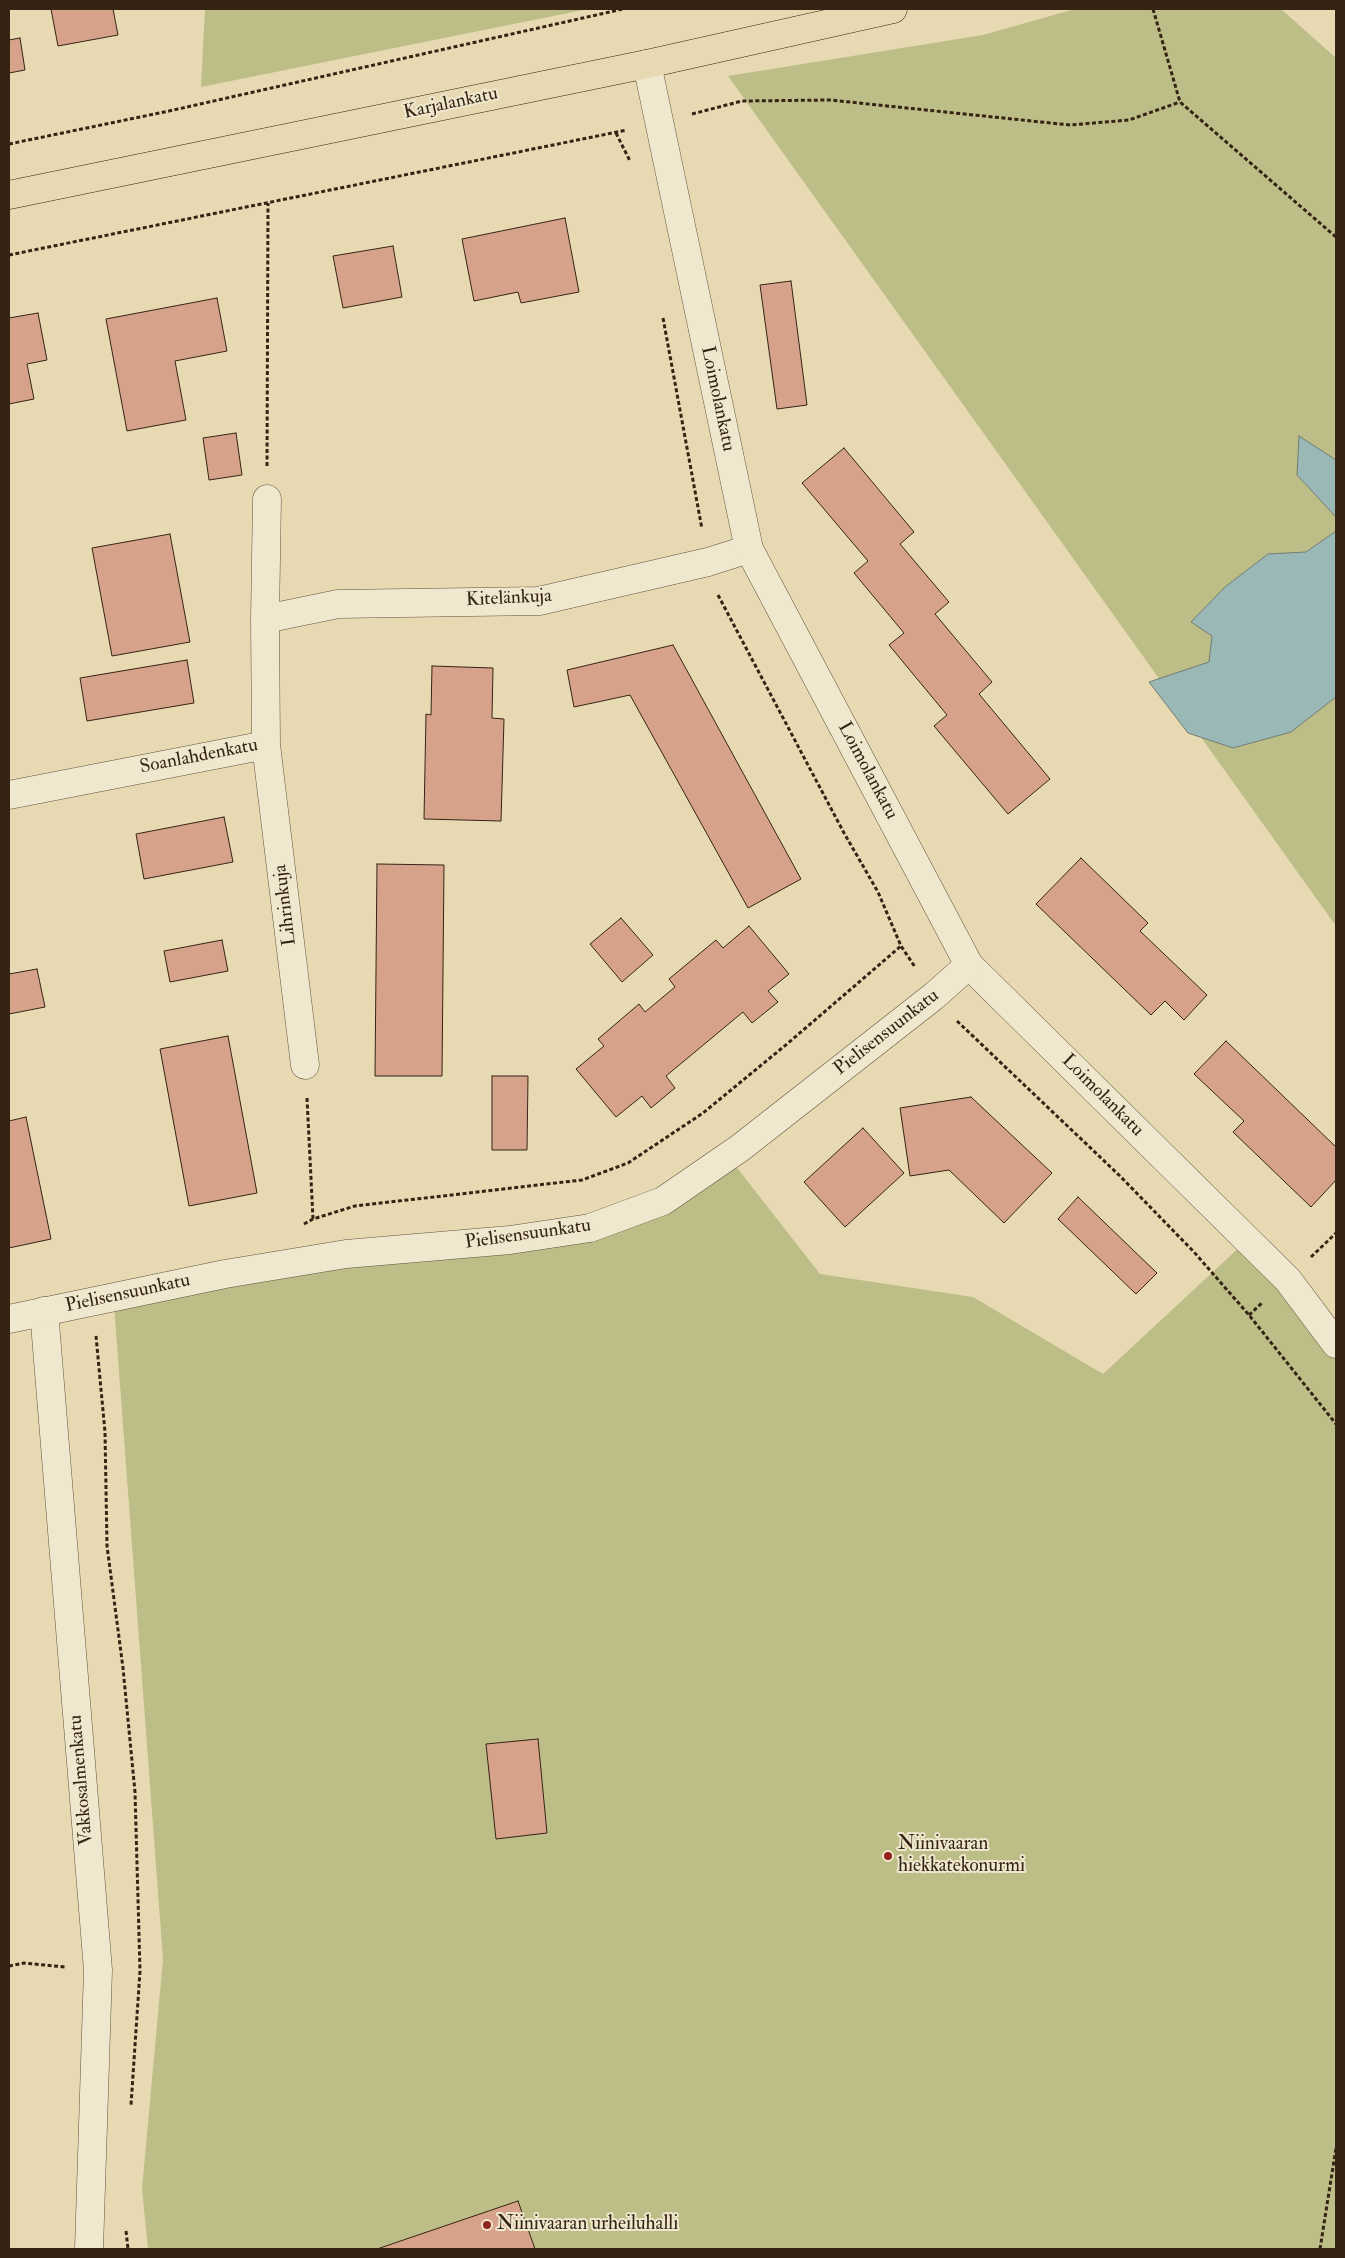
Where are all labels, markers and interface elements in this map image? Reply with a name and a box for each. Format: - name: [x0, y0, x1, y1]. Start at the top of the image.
- street label: Karjalankatu: [402, 83, 500, 125]
- street label: Loimolankatu: [695, 344, 739, 454]
- street label: Kitelänkuja: [466, 585, 552, 613]
- street label: Loimolankatu: [832, 718, 902, 824]
- street label: Soanlahdenkatu: [138, 734, 260, 780]
- street label: Lihrinkuja: [270, 863, 302, 947]
- street label: Pielisensuunkatu: [830, 985, 944, 1081]
- street label: Loimolankatu: [1056, 1050, 1148, 1142]
- street label: Pielisensuunkatu: [464, 1215, 592, 1255]
- street label: Pielisensuunkatu: [64, 1270, 192, 1318]
- street label: Vakkosalmenkatu: [65, 1714, 99, 1846]
- place label: Niinivaaran hiekkatekonurmi: [898, 1834, 1025, 1878]
- marker: Niinivaaran hiekkatekonurmi: [882, 1850, 894, 1862]
- place label: Niinivaaran urheiluhalli: [497, 2214, 678, 2236]
- marker: Niinivaaran urheiluhalli: [481, 2219, 493, 2231]

